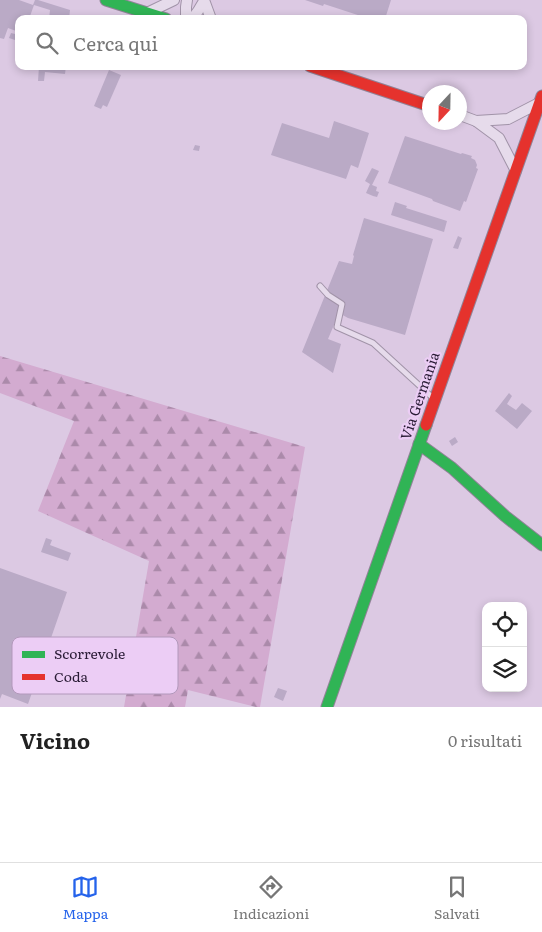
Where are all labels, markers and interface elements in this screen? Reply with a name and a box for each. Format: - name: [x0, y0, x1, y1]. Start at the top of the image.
- search box: [15, 15, 527, 70]
- icon: search: [33, 29, 61, 57]
- text: Cerca qui: [73, 29, 158, 57]
- north arrow: [422, 85, 467, 130]
- street label: Via Germania: [395, 349, 444, 442]
- map controls: [482, 602, 527, 692]
- button: locate: [482, 602, 527, 647]
- legend: [12, 637, 178, 694]
- text: Scorrevole: [54, 643, 125, 663]
- button: layers: [482, 647, 527, 692]
- text: Coda: [54, 666, 89, 686]
- text: Vicino: [20, 724, 90, 755]
- text: 0 risultati: [448, 728, 522, 752]
- tab: Mappa: [62, 873, 108, 923]
- tab: Indicazioni: [233, 873, 309, 923]
- tab: Salvati: [434, 873, 480, 923]

